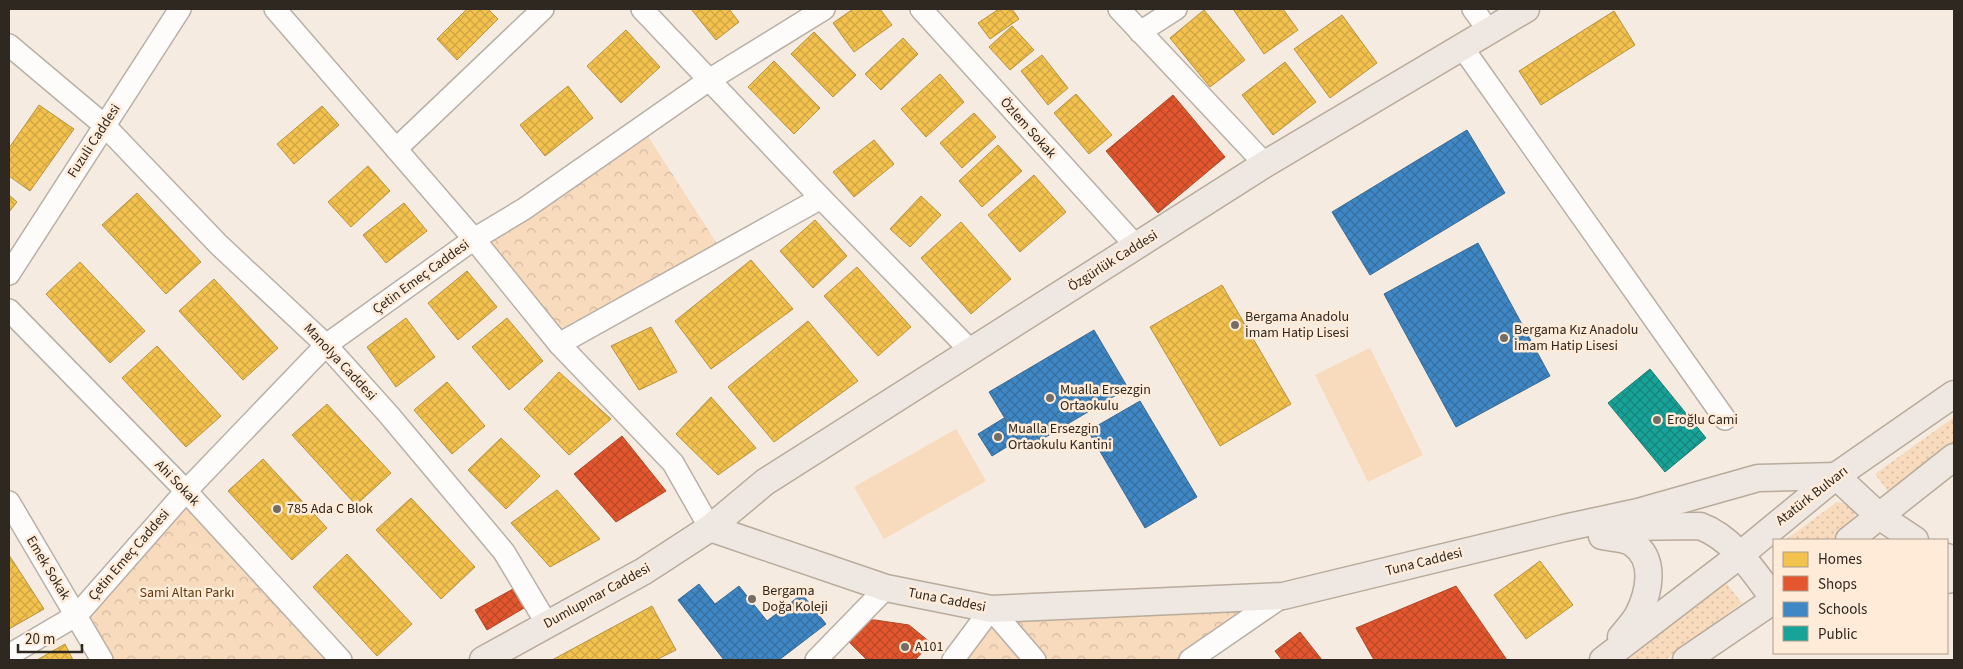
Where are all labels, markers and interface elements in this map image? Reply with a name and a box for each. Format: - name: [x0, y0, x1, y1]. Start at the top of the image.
- street label: Özlem Sokak: [995, 93, 1061, 163]
- street label: Fuzuli Caddesi: [63, 100, 125, 182]
- street label: Özgürlük Caddesi: [1064, 225, 1162, 297]
- street label: Çetin Emeç Caddesi: [368, 235, 474, 319]
- place label: Bergama Anadolu İmam Hatip Lisesi: [1245, 307, 1349, 343]
- street label: Manolya Caddesi: [299, 319, 381, 405]
- marker: Bergama Anadolu İmam Hatip Lisesi: [1229, 319, 1241, 331]
- place label: Bergama Kız Anadolu İmam Hatip Lisesi: [1514, 320, 1638, 356]
- marker: Bergama Kız Anadolu İmam Hatip Lisesi: [1498, 332, 1510, 344]
- place label: Mualla Ersezgin Ortaokulu: [1060, 380, 1151, 416]
- marker: Mualla Ersezgin Ortaokulu: [1044, 392, 1056, 404]
- place label: Eroğlu Cami: [1667, 410, 1738, 430]
- marker: Eroğlu Cami: [1651, 414, 1663, 426]
- place label: Mualla Ersezgin Ortaokulu Kantini: [1008, 419, 1112, 455]
- marker: Mualla Ersezgin Ortaokulu Kantini: [992, 431, 1004, 443]
- street label: Ahi Sokak: [150, 455, 204, 511]
- street label: Atatürk Bulvarı: [1772, 461, 1852, 531]
- place label: 785 Ada C Blok: [287, 499, 373, 519]
- marker: 785 Ada C Blok: [271, 503, 283, 515]
- street label: Çetin Emeç Caddesi: [84, 505, 174, 605]
- street label: Emek Sokak: [21, 532, 75, 604]
- legend: [1773, 539, 1948, 654]
- street label: Tuna Caddesi: [1383, 543, 1465, 581]
- text: Homes: [1818, 549, 1862, 570]
- street label: Dumlupınar Caddesi: [540, 558, 654, 634]
- text: Shops: [1818, 574, 1857, 595]
- place label: Bergama Doğa Koleji: [762, 581, 828, 617]
- park label: Sami Altan Parkı: [139, 583, 235, 603]
- street label: Tuna Caddesi: [906, 583, 988, 617]
- marker: Bergama Doğa Koleji: [746, 593, 758, 605]
- text: Schools: [1818, 599, 1867, 620]
- scale bar: [18, 622, 81, 654]
- text: Public: [1818, 624, 1857, 645]
- text: 20 m: [25, 629, 55, 650]
- place label: A101: [915, 637, 944, 657]
- marker: A101: [899, 641, 911, 653]

